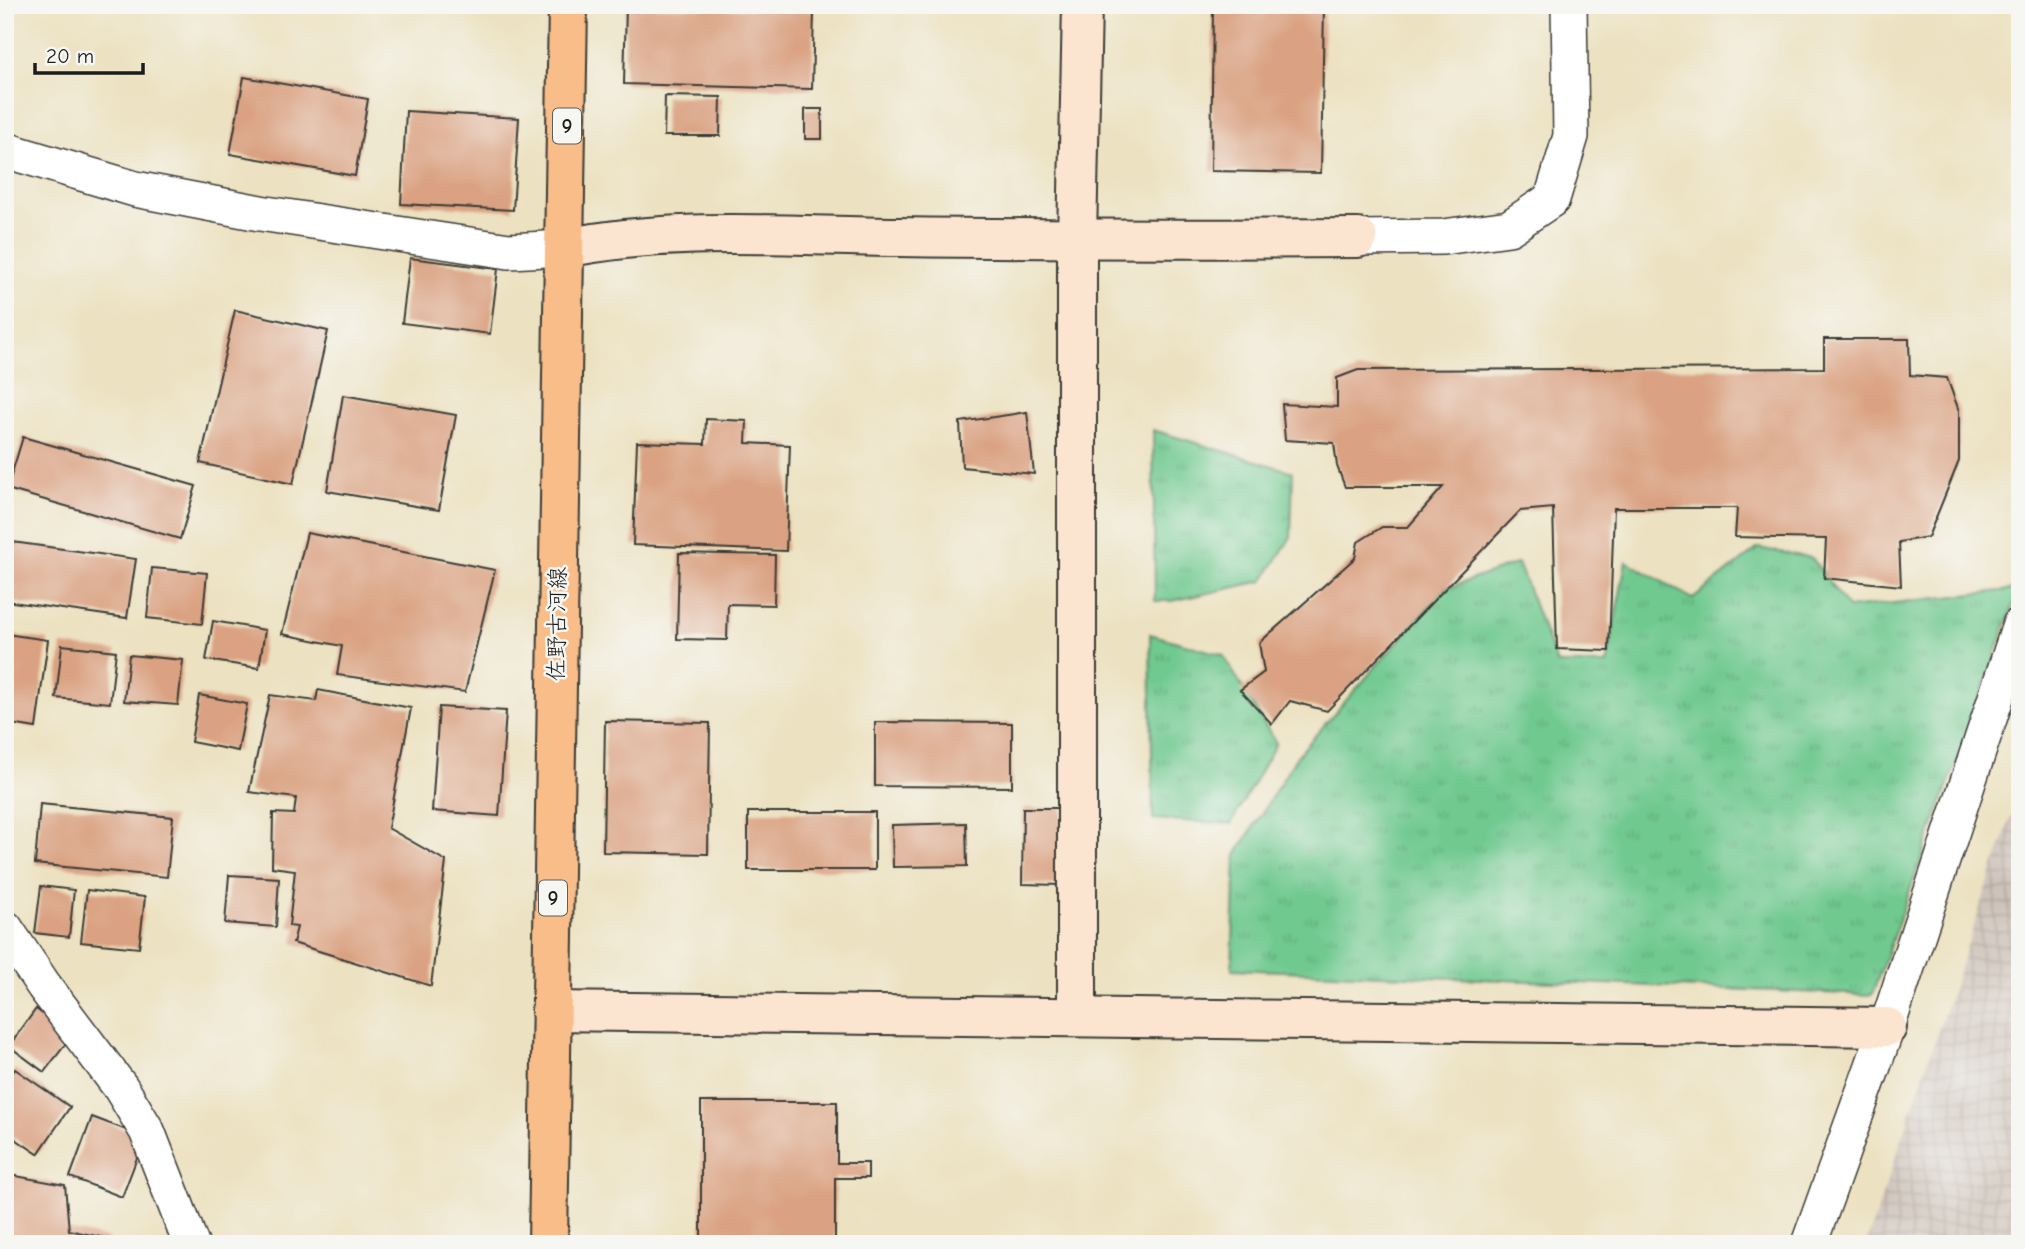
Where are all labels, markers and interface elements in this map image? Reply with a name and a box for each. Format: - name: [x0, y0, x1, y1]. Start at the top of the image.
- scale bar: [35, 32, 144, 76]
- text: 20 m: [46, 44, 94, 68]
- road number: 9: [553, 108, 581, 144]
- street label: 佐野古河線: [542, 566, 572, 682]
- road number: 9: [539, 880, 567, 916]

